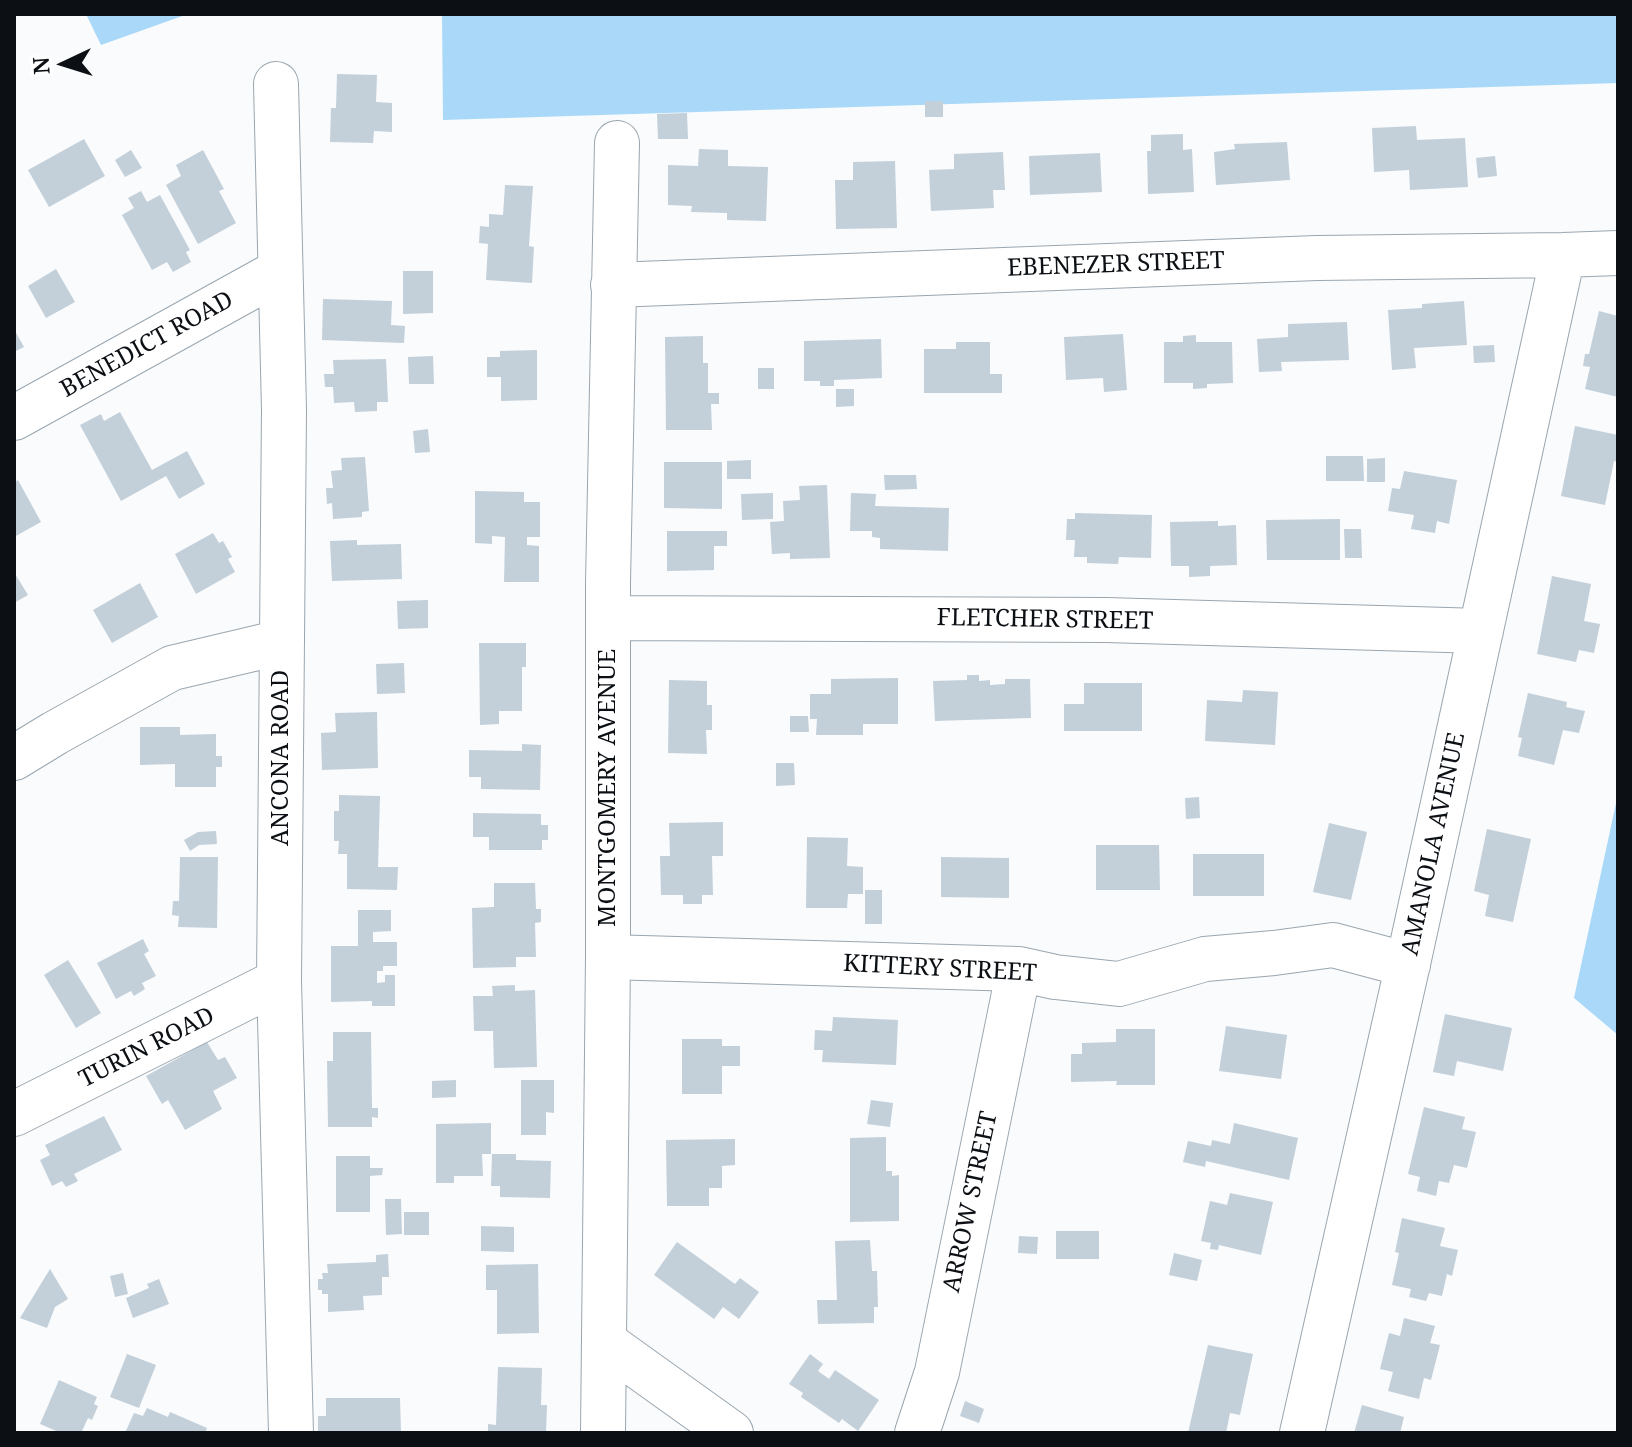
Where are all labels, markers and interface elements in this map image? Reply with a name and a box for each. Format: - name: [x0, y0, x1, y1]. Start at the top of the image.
- north arrow: [24, 24, 104, 104]
- text: N: [24, 56, 56, 75]
- street label: EBENEZER STREET: [1007, 247, 1225, 283]
- street label: BENEDICT ROAD: [56, 286, 238, 404]
- street label: FLETCHER STREET: [936, 604, 1154, 636]
- street label: MONTGOMERY AVENUE: [594, 649, 622, 927]
- street label: ANCONA ROAD: [267, 670, 295, 846]
- street label: AMANOLA AVENUE: [1396, 730, 1472, 958]
- street label: KITTERY STREET: [842, 950, 1038, 988]
- street label: TURIN ROAD: [75, 1002, 219, 1094]
- street label: ARROW STREET: [938, 1109, 1004, 1295]

